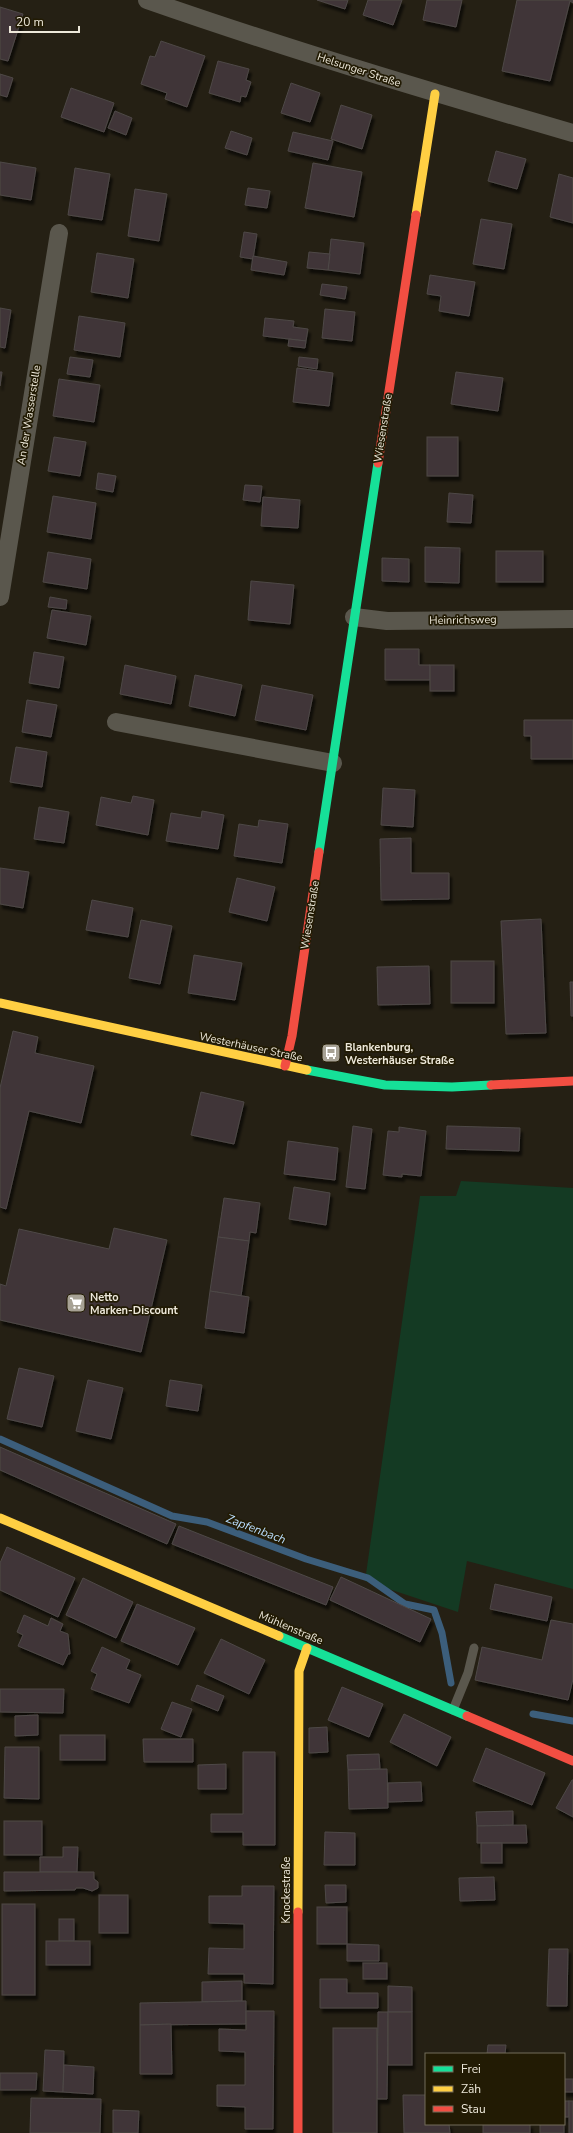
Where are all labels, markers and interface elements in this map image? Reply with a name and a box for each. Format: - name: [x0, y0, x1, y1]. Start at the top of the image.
- scale bar: [10, 8, 79, 34]
- text: 20 m: [16, 14, 44, 30]
- street label: Helsunger Straße: [315, 49, 403, 91]
- street label: An der Wasserstelle: [14, 364, 44, 466]
- street label: Wiesenstraße: [370, 392, 396, 463]
- street label: Heinrichsweg: [429, 612, 497, 628]
- street label: Wiesenstraße: [297, 879, 323, 950]
- street label: Westerhäuser Straße: [198, 1029, 304, 1065]
- place label: Blankenburg, Westerhäuser Straße: [345, 1040, 454, 1068]
- bus stop icon: Blankenburg, Westerhäuser Straße: [320, 1042, 342, 1064]
- place label: Netto Marken-Discount: [90, 1290, 179, 1318]
- supermarket icon: Netto Marken-Discount: [65, 1292, 87, 1314]
- water label: Zapfenbach: [224, 1510, 288, 1548]
- street label: Mühlenstraße: [257, 1608, 326, 1648]
- street label: Knockestraße: [279, 1856, 294, 1923]
- legend: [425, 2053, 565, 2125]
- text: Frei: [461, 2061, 481, 2077]
- text: Zäh: [461, 2081, 481, 2097]
- text: Stau: [461, 2101, 486, 2117]

